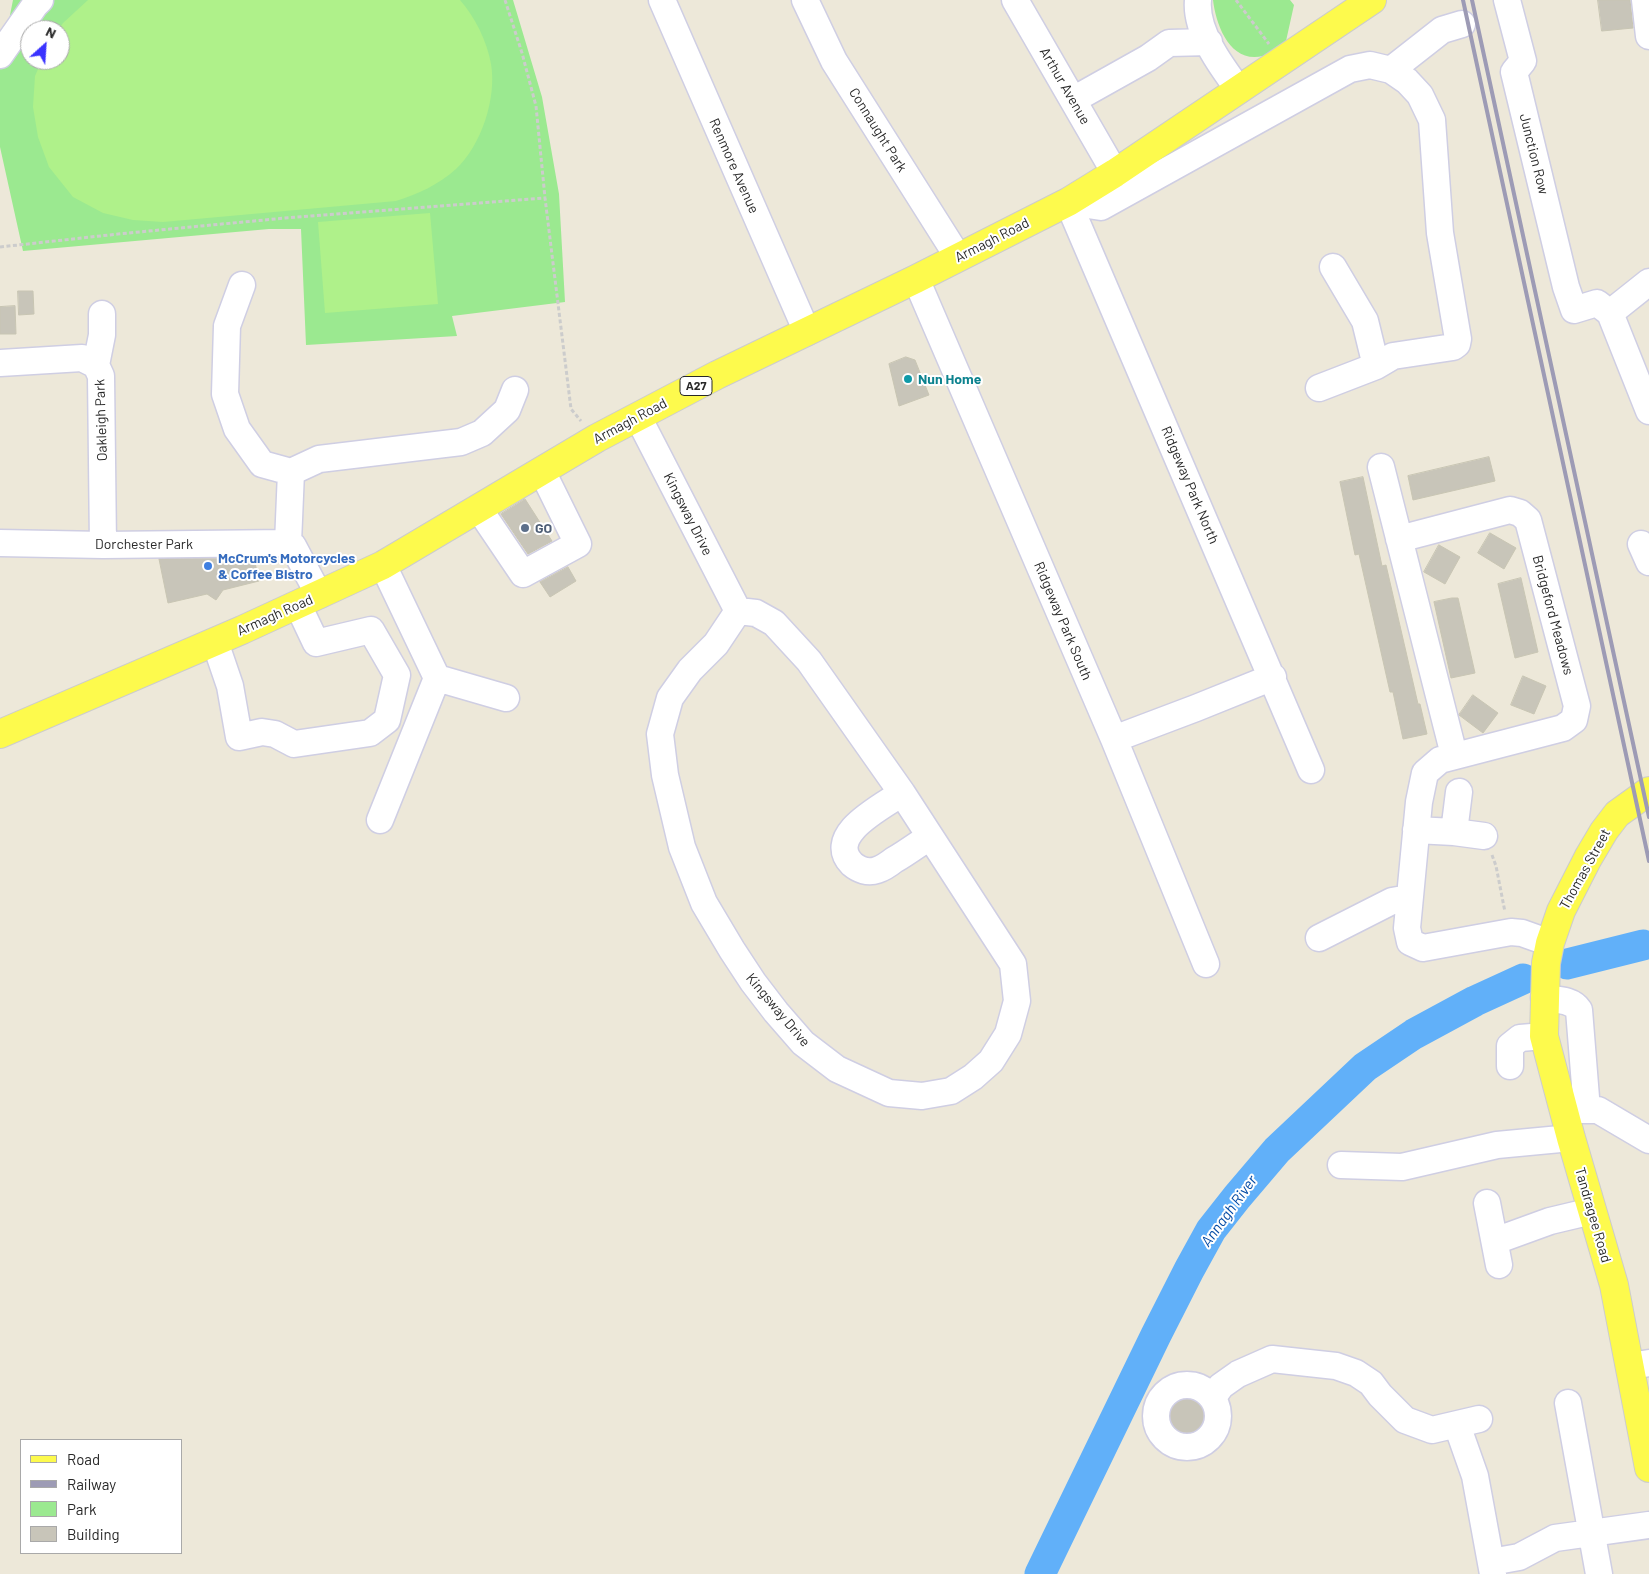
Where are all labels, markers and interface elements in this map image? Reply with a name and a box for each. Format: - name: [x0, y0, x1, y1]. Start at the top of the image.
- north arrow: [20, 20, 70, 70]
- text: N: [43, 22, 59, 42]
- street label: Arthur Avenue: [1036, 44, 1094, 128]
- street label: Connaught Park: [845, 85, 911, 175]
- street label: Junction Row: [1516, 112, 1552, 196]
- street label: Renmore Avenue: [705, 116, 763, 216]
- street label: Armagh Road: [952, 214, 1032, 266]
- place label: Nun Home: [918, 371, 981, 387]
- marker: Nun Home: [902, 373, 914, 385]
- road number: A27: [680, 376, 712, 396]
- street label: Oakleigh Park: [91, 379, 111, 461]
- street label: Armagh Road: [590, 395, 670, 447]
- street label: Ridgeway Park North: [1158, 424, 1222, 546]
- street label: Kingsway Drive: [660, 470, 716, 558]
- place label: GO: [535, 520, 552, 536]
- marker: GO: [519, 522, 531, 534]
- street label: Dorchester Park: [95, 536, 193, 552]
- place label: McCrum's Motorcycles & Coffee Bistro: [218, 550, 355, 582]
- street label: Bridgeford Meadows: [1529, 553, 1577, 677]
- street label: Ridgeway Park South: [1030, 559, 1096, 683]
- marker: McCrum's Motorcycles & Coffee Bistro: [202, 560, 214, 572]
- street label: Armagh Road: [235, 591, 315, 639]
- street label: Thomas Street: [1556, 826, 1614, 912]
- street label: Kingsway Drive: [742, 970, 814, 1050]
- street label: Tandragee Road: [1571, 1165, 1615, 1265]
- water label: Annagh River: [1197, 1172, 1261, 1250]
- legend: [20, 1439, 182, 1554]
- text: Road: [67, 1450, 100, 1468]
- text: Railway: [67, 1475, 116, 1493]
- text: Park: [67, 1500, 96, 1518]
- text: Building: [67, 1525, 120, 1543]

